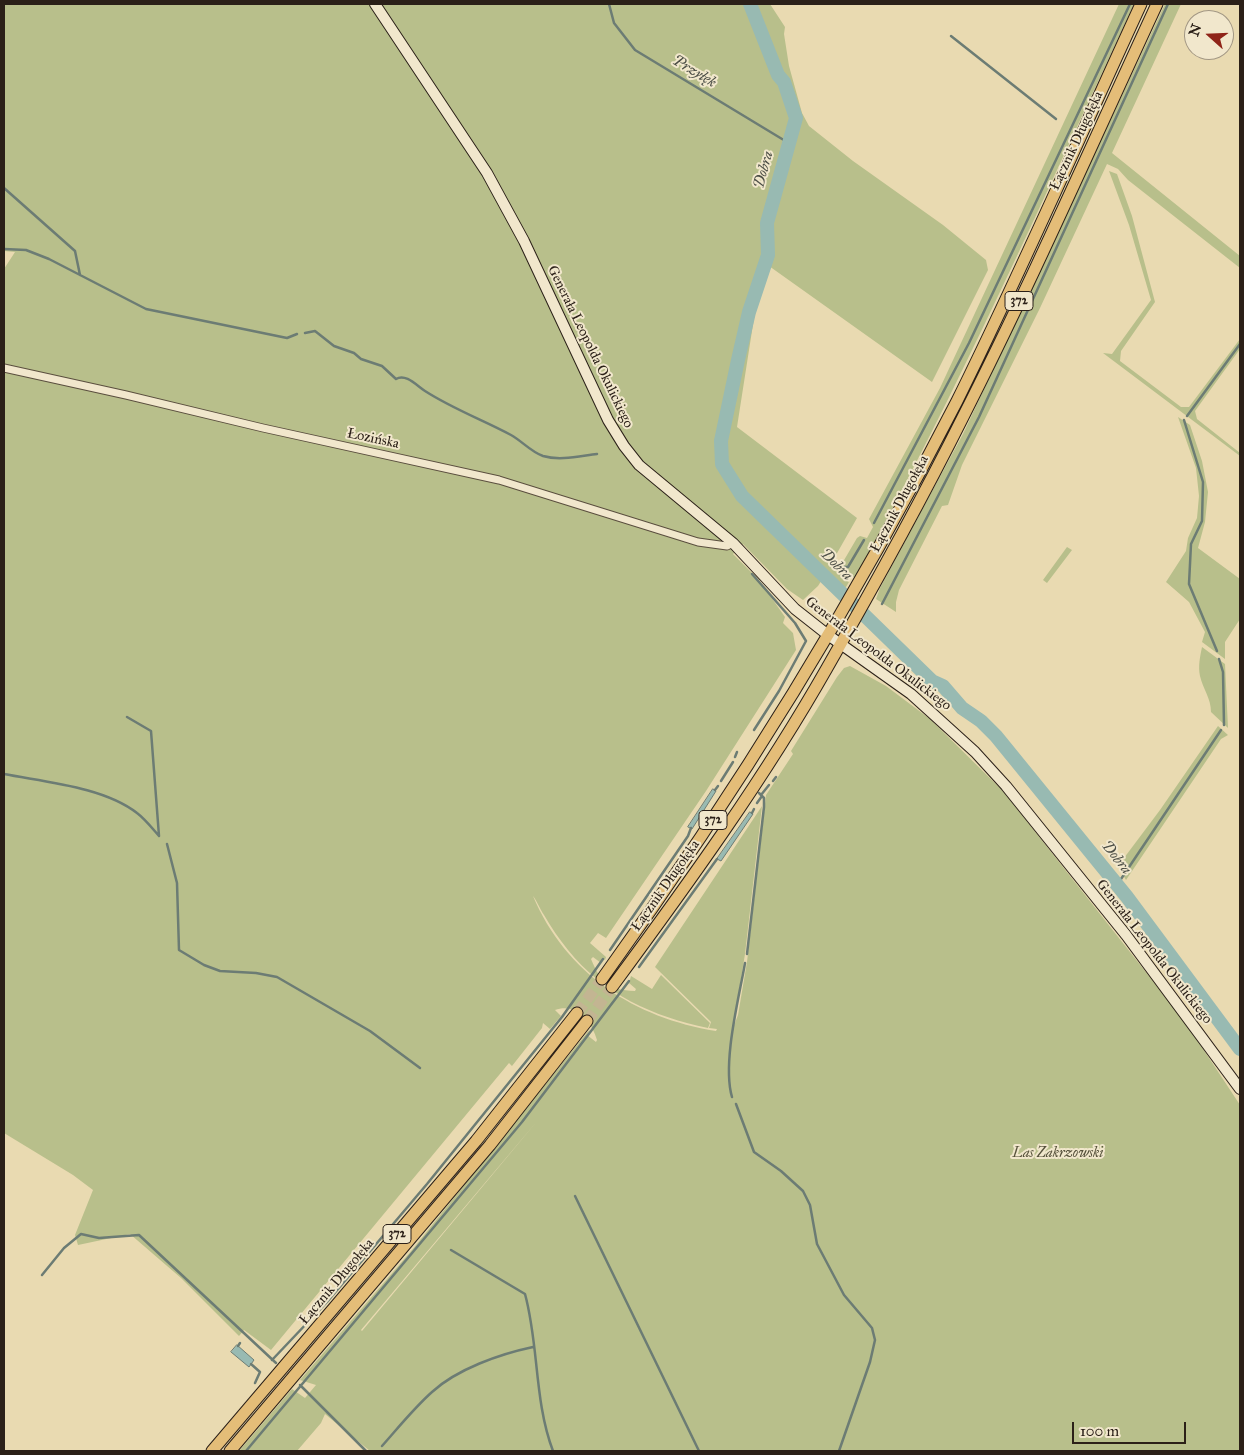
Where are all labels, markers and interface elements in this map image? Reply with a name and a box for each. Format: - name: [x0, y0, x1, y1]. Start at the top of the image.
- north arrow: [1184, 10, 1234, 60]
- text: N: [1185, 22, 1205, 39]
- water label: Przyłęk: [669, 52, 719, 92]
- street label: Łącznik Długołęka: [1047, 89, 1107, 193]
- water label: Dobra: [750, 149, 778, 191]
- street label: Generała Leopolda Okulickiego: [543, 263, 637, 431]
- road number: 372: [1005, 292, 1033, 310]
- street label: Łozińska: [345, 425, 401, 453]
- street label: Łącznik Długołęka: [867, 453, 933, 555]
- water label: Dobra: [816, 545, 856, 585]
- street label: Generała Leopolda Okulickiego: [802, 594, 954, 714]
- road number: 372: [699, 810, 727, 830]
- street label: Łącznik Długołęka: [628, 837, 704, 935]
- water label: Dobra: [1097, 838, 1135, 878]
- street label: Generała Leopolda Okulickiego: [1092, 877, 1216, 1027]
- park label: Las Zakrzowski: [1013, 1146, 1103, 1162]
- road number: 372: [383, 1224, 411, 1244]
- street label: Łącznik Długołęka: [296, 1235, 378, 1329]
- scale bar: [1074, 1412, 1188, 1444]
- text: 100 m: [1080, 1422, 1119, 1440]

